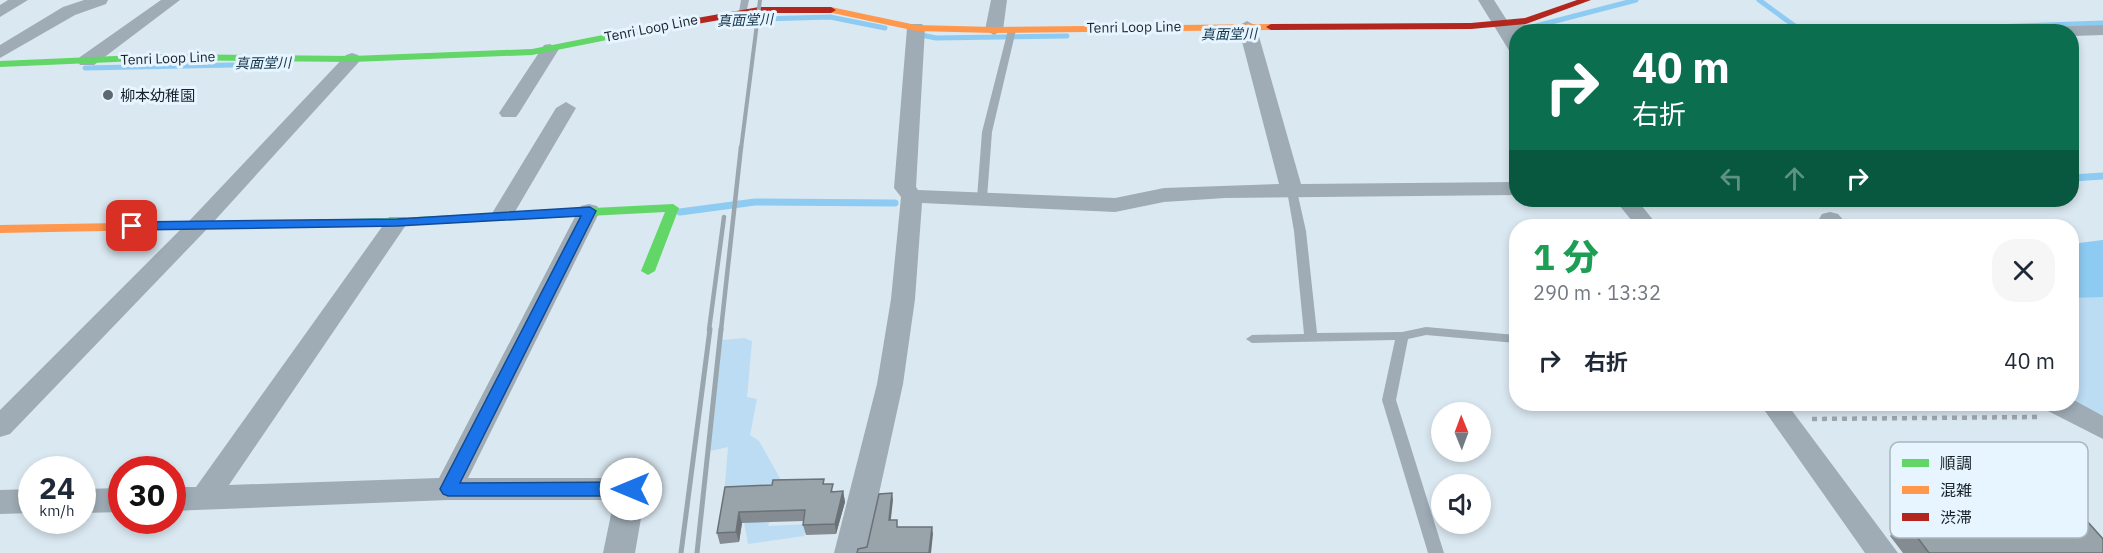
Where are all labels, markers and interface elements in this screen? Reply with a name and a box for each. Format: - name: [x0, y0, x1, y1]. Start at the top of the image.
- street label: Tenri Loop Line: [603, 10, 700, 46]
- water label: 真面堂川: [717, 10, 775, 30]
- street label: Tenri Loop Line: [1086, 17, 1182, 37]
- water label: 真面堂川: [1201, 24, 1259, 43]
- text: 40 m: [1632, 40, 1730, 95]
- street label: Tenri Loop Line: [120, 47, 216, 69]
- icon: right: [1533, 48, 1611, 126]
- water label: 真面堂川: [235, 53, 293, 72]
- place label: 柳本幼稚園: [120, 86, 195, 105]
- marker: 柳本幼稚園: [101, 88, 115, 102]
- text: 右折: [1632, 96, 1686, 131]
- icon: left: [1715, 162, 1748, 195]
- icon: ahead: [1778, 162, 1811, 195]
- icon: right: [1841, 162, 1874, 195]
- pin: [106, 200, 157, 251]
- icon: arrive: [115, 209, 148, 242]
- text: 1 分: [1533, 233, 1599, 280]
- button: close: [1992, 239, 2055, 302]
- text: 290 m · 13:32: [1533, 279, 1661, 306]
- icon: right: [1533, 344, 1566, 377]
- text: 40 m: [2004, 346, 2055, 375]
- text: 右折: [1584, 347, 1628, 376]
- north arrow: [1431, 402, 1491, 462]
- map controls: [1431, 402, 1491, 534]
- legend: [1890, 442, 2088, 538]
- text: 順調: [1940, 453, 1972, 473]
- speed limit sign: 30: [108, 456, 186, 534]
- position arrow: [599, 457, 663, 521]
- text: 24: [39, 468, 75, 507]
- button: sound: [1431, 474, 1491, 534]
- text: 混雑: [1940, 480, 1972, 500]
- text: km/h: [39, 501, 75, 520]
- text: 渋滞: [1940, 507, 1972, 527]

